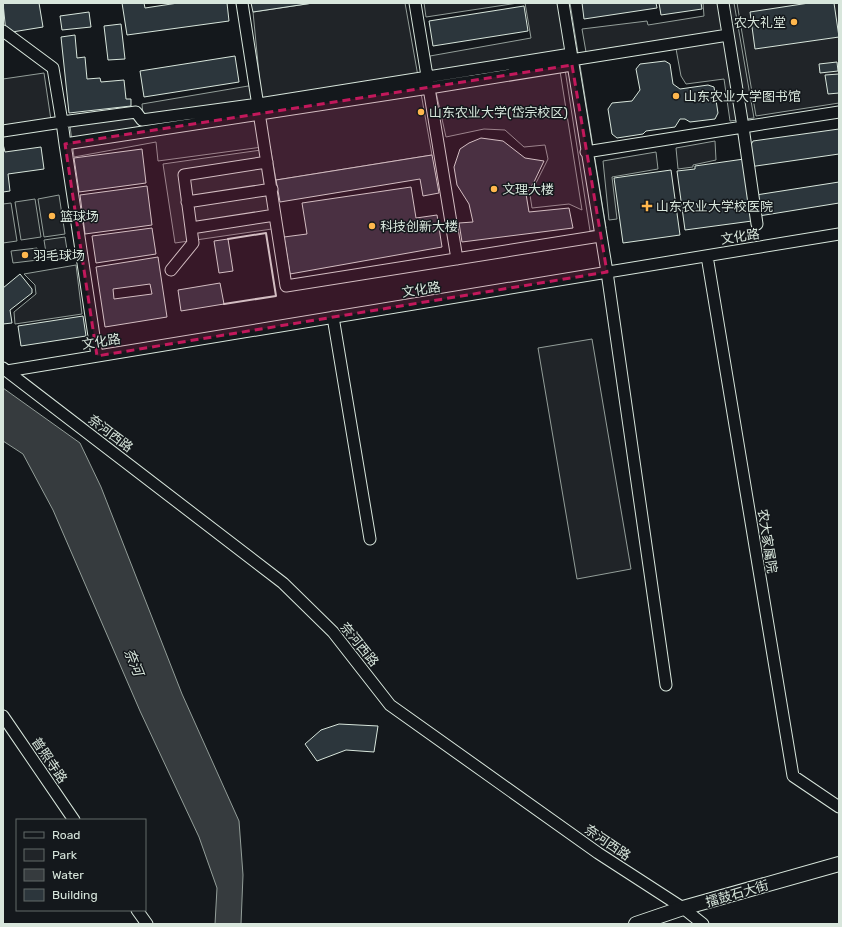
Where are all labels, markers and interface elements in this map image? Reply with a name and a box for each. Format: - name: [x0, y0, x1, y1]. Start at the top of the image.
- place label: 农大礼堂: [734, 15, 786, 30]
- marker: 农大礼堂: [789, 17, 799, 27]
- place label: 山东农业大学图书馆: [684, 89, 801, 104]
- marker: 山东农业大学图书馆: [671, 91, 681, 101]
- place label: 山东农业大学(岱宗校区): [429, 105, 568, 120]
- marker: 山东农业大学(岱宗校区): [416, 107, 426, 117]
- place label: 文理大楼: [502, 182, 554, 197]
- marker: 文理大楼: [489, 184, 499, 194]
- place label: 山东农业大学校医院: [656, 199, 773, 214]
- marker: 山东农业大学校医院: [641, 200, 653, 212]
- place label: 篮球场: [60, 209, 99, 224]
- marker: 篮球场: [47, 211, 57, 221]
- place label: 科技创新大楼: [380, 219, 458, 234]
- marker: 科技创新大楼: [367, 221, 377, 231]
- street label: 文化路: [720, 226, 761, 247]
- place label: 羽毛球场: [33, 248, 85, 263]
- marker: 羽毛球场: [20, 250, 30, 260]
- street label: 文化路: [401, 279, 442, 300]
- street label: 文化路: [81, 331, 122, 352]
- street label: 奈河西路: [85, 412, 136, 455]
- street label: 农大家属院: [755, 508, 780, 574]
- street label: 奈河西路: [337, 619, 382, 669]
- water label: 奈河: [120, 646, 148, 681]
- street label: 普照寺路: [29, 735, 70, 786]
- legend: [16, 819, 146, 911]
- street label: 奈河西路: [582, 822, 633, 863]
- text: Road: [52, 828, 80, 842]
- text: Park: [52, 848, 78, 862]
- text: Water: [52, 868, 84, 882]
- street label: 擂鼓石大街: [704, 877, 770, 910]
- text: Building: [52, 888, 98, 902]

